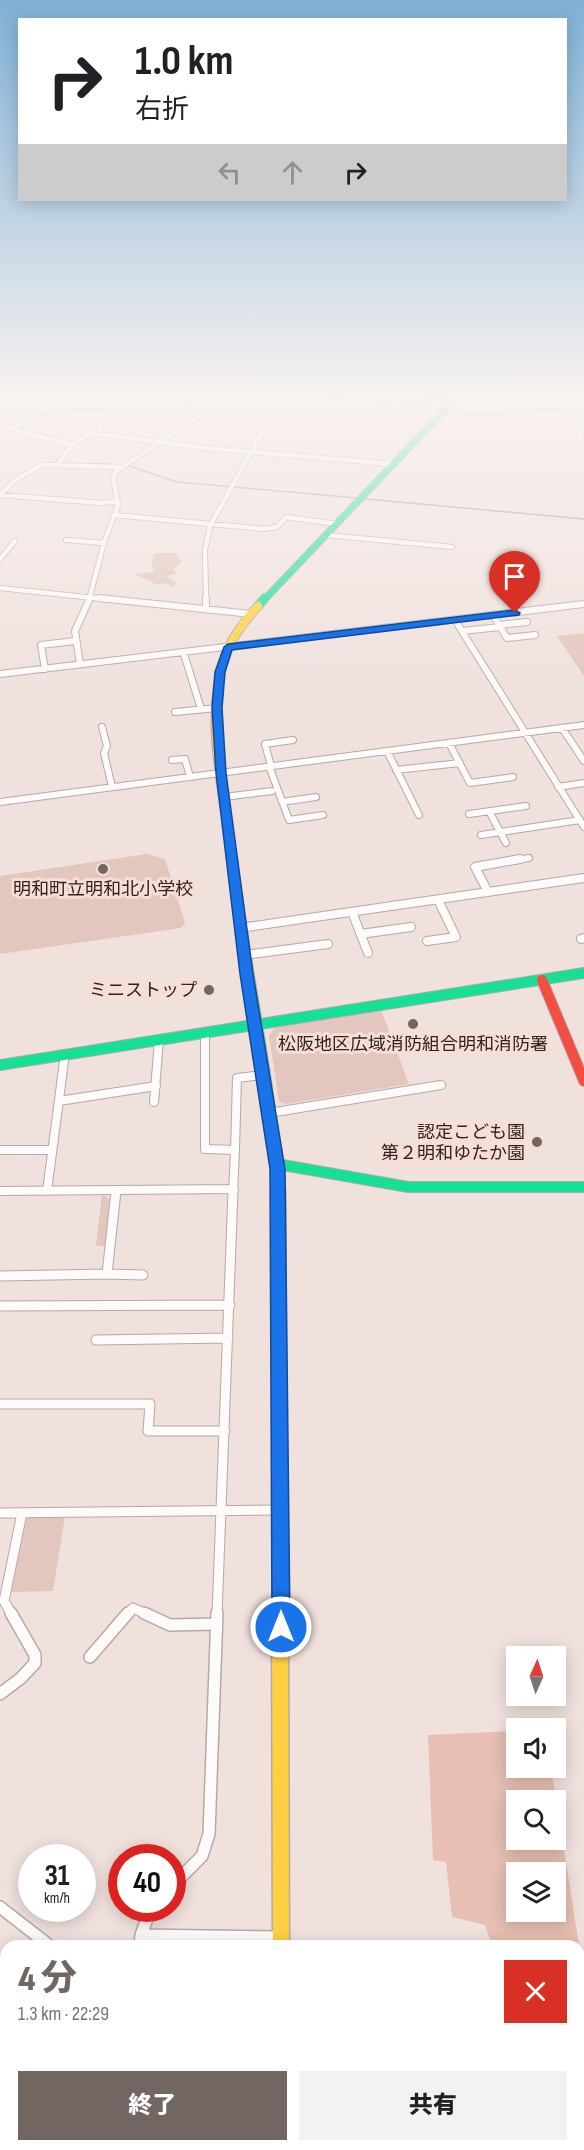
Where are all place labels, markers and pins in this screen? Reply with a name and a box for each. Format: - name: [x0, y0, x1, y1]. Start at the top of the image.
- pin: [489, 551, 540, 613]
- marker: 明和町立明和北小学校: [96, 862, 110, 876]
- place label: 明和町立明和北小学校: [13, 879, 193, 900]
- place label: ミニストップ: [89, 980, 197, 1001]
- marker: ミニストップ: [202, 983, 216, 997]
- marker: 松阪地区広域消防組合明和消防署: [406, 1017, 420, 1031]
- place label: 松阪地区広域消防組合明和消防署: [278, 1034, 548, 1055]
- place label: 認定こども園 第２明和ゆたか園: [381, 1122, 525, 1164]
- marker: 認定こども園 第２明和ゆたか園: [530, 1135, 544, 1149]

